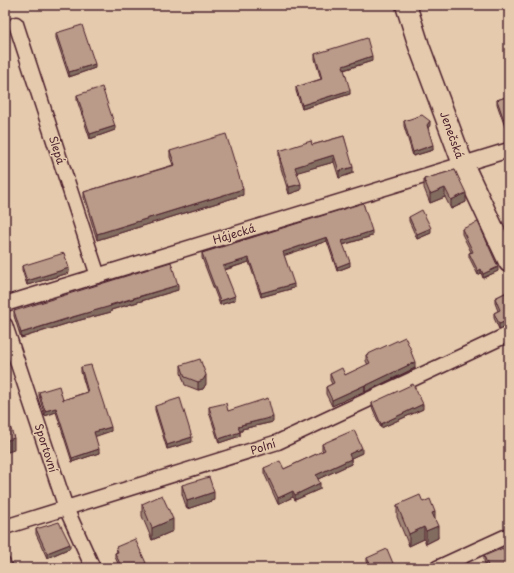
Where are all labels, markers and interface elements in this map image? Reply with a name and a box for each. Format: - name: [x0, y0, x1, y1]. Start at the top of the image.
- street label: Jenečská: [436, 109, 469, 161]
- street label: Slepá: [45, 133, 70, 167]
- street label: Hájecká: [211, 219, 257, 248]
- street label: Sportovní: [31, 421, 62, 475]
- street label: Polní: [248, 434, 278, 459]

